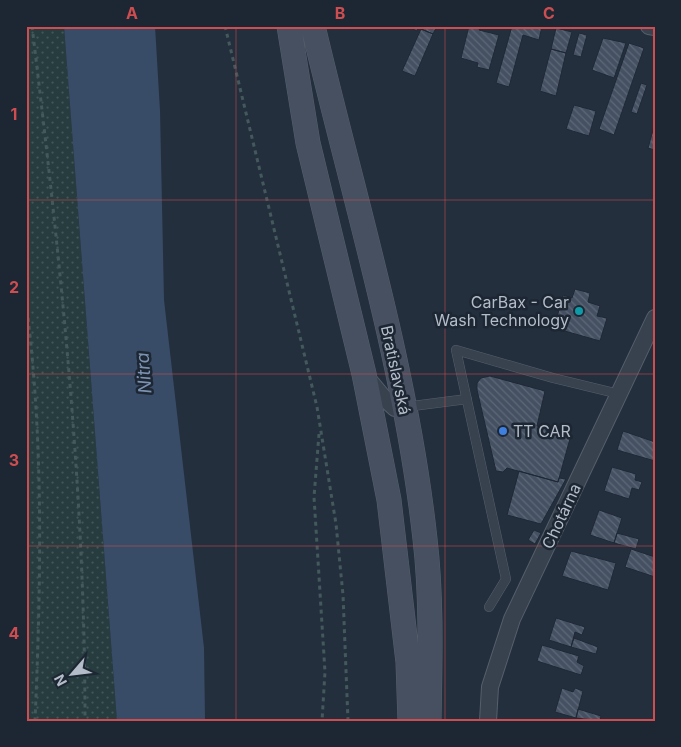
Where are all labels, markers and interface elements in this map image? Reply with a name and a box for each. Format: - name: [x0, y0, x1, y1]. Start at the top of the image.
- text: A: [126, 3, 138, 23]
- text: B: [335, 3, 345, 23]
- text: C: [543, 3, 555, 23]
- text: 1: [11, 104, 17, 124]
- text: 2: [9, 277, 19, 297]
- place label: CarBax - Car Wash Technology: [434, 292, 569, 330]
- marker: CarBax - Car Wash Technology: [573, 305, 585, 317]
- street label: Bratislavská: [377, 323, 415, 417]
- water label: Nitra: [132, 352, 155, 394]
- place label: TT CAR: [513, 421, 571, 441]
- marker: TT CAR: [497, 425, 509, 437]
- text: 3: [9, 450, 19, 470]
- street label: Chotárna: [537, 480, 585, 552]
- text: 4: [9, 623, 20, 643]
- north arrow: [48, 650, 98, 700]
- text: N: [50, 672, 70, 689]

